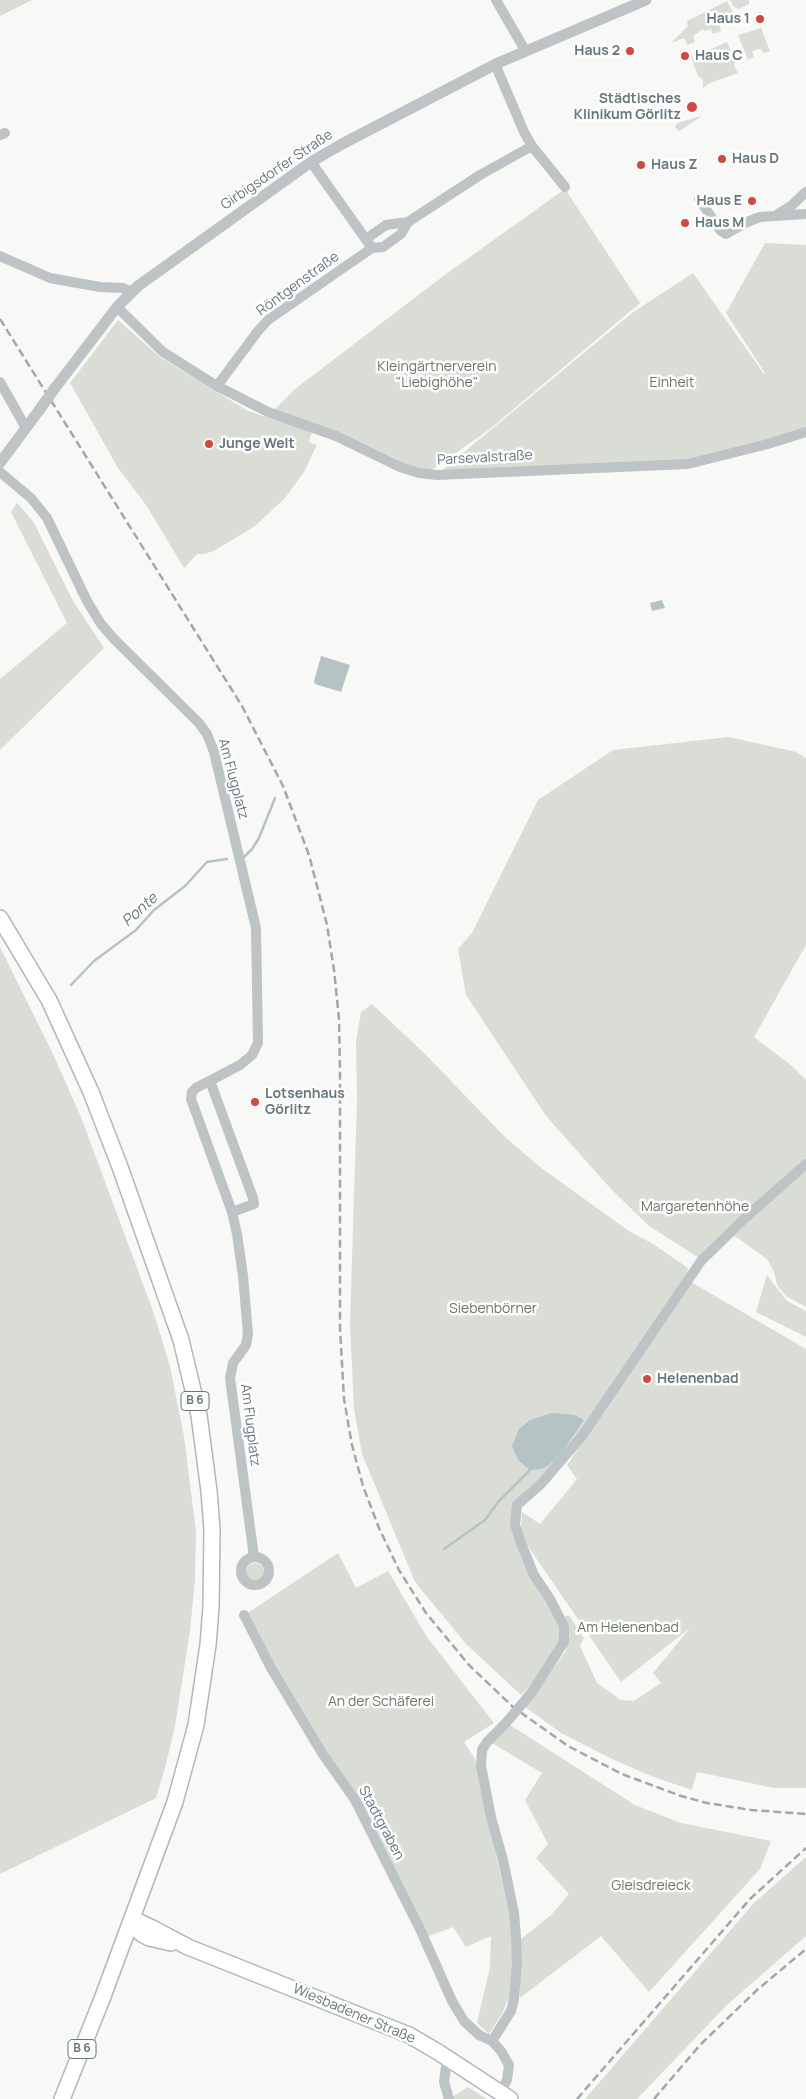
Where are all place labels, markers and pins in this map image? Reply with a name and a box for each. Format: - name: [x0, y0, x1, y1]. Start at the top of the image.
- place label: Haus 1: [707, 11, 750, 27]
- marker: Haus 1: [754, 13, 766, 25]
- place label: Haus 2: [574, 43, 620, 59]
- marker: Haus 2: [624, 45, 636, 57]
- place label: Haus C: [695, 48, 743, 64]
- marker: Haus C: [679, 50, 691, 62]
- place label: Städtisches Klinikum Görlitz: [574, 91, 681, 124]
- marker: Städtisches Klinikum Görlitz: [685, 100, 699, 114]
- place label: Haus D: [732, 151, 779, 167]
- marker: Haus D: [716, 153, 728, 165]
- place label: Haus Z: [651, 157, 698, 173]
- marker: Haus Z: [635, 159, 647, 171]
- place label: Haus E: [697, 193, 742, 209]
- marker: Haus E: [746, 195, 758, 207]
- place label: Haus M: [695, 215, 744, 231]
- marker: Haus M: [679, 217, 691, 229]
- place label: Junge Welt: [219, 436, 295, 452]
- marker: Junge Welt: [203, 438, 215, 450]
- place label: Lotsenhaus Görlitz: [265, 1086, 345, 1118]
- marker: Lotsenhaus Görlitz: [249, 1096, 261, 1108]
- place label: Helenenbad: [657, 1371, 739, 1387]
- marker: Helenenbad: [641, 1373, 653, 1385]

